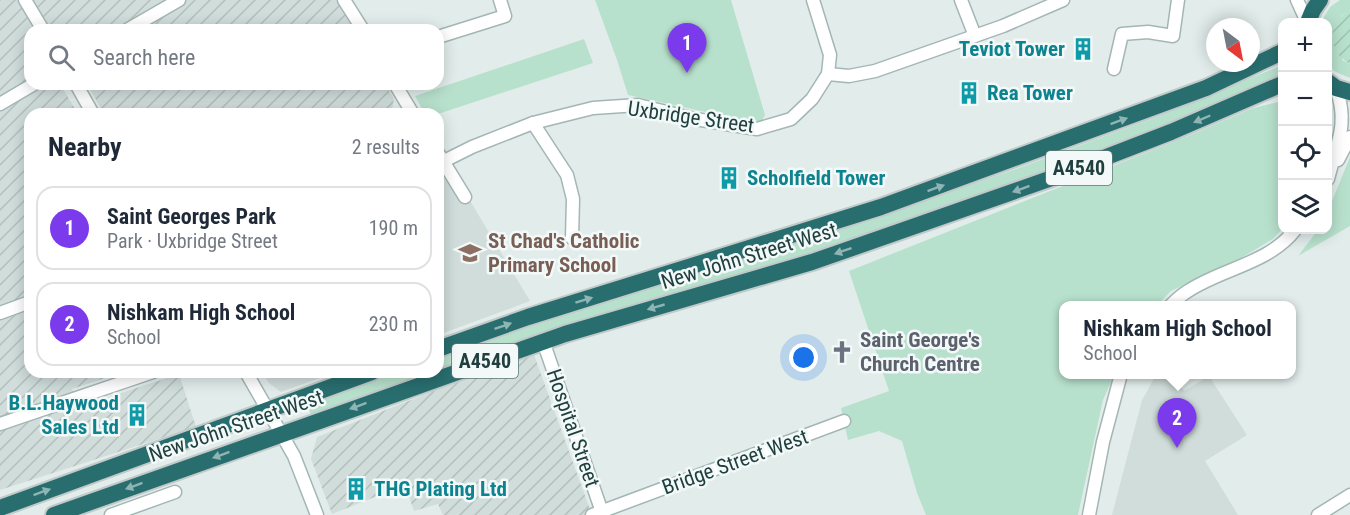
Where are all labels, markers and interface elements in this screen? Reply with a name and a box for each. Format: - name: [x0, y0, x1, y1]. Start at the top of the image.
- north arrow: [1206, 18, 1260, 72]
- map controls: [1278, 18, 1332, 234]
- button: +: [1278, 18, 1332, 72]
- pin: 1: [668, 23, 706, 73]
- search box: [24, 24, 444, 90]
- building icon: Teviot Tower: [1070, 36, 1096, 62]
- place label: Teviot Tower: [959, 37, 1065, 61]
- icon: search: [45, 41, 78, 74]
- text: Search here: [93, 45, 195, 70]
- button: −: [1278, 72, 1332, 126]
- building icon: Rea Tower: [956, 80, 982, 106]
- place label: Rea Tower: [987, 81, 1073, 105]
- street label: Uxbridge Street: [626, 96, 756, 138]
- one-way arrow: [1193, 114, 1211, 124]
- one-way arrow: [1110, 115, 1128, 125]
- button: locate: [1278, 126, 1332, 180]
- text: Nearby: [48, 132, 122, 162]
- text: 2 results: [352, 135, 420, 159]
- road number: A4540: [1046, 151, 1112, 185]
- building icon: Scholfield Tower: [716, 165, 742, 191]
- place label: Scholfield Tower: [747, 166, 886, 190]
- button: layers: [1278, 180, 1332, 234]
- one-way arrow: [927, 182, 945, 192]
- one-way arrow: [1011, 184, 1029, 194]
- text: Saint Georges Park: [107, 204, 276, 229]
- text: 1: [64, 216, 75, 240]
- text: 190 m: [369, 216, 418, 240]
- street label: New John Street West: [658, 218, 840, 294]
- text: Park · Uxbridge Street: [107, 229, 278, 253]
- place label: St Chad's Catholic Primary School: [488, 229, 640, 277]
- school or university icon: St Chad's Catholic Primary School: [457, 240, 483, 266]
- one-way arrow: [834, 247, 852, 257]
- one-way arrow: [575, 295, 593, 304]
- text: Nishkam High School: [107, 300, 295, 325]
- popup: [1059, 301, 1296, 379]
- one-way arrow: [647, 303, 665, 312]
- text: 2: [64, 312, 75, 336]
- text: 230 m: [369, 312, 418, 336]
- text: Nishkam High School: [1083, 316, 1272, 341]
- one-way arrow: [494, 320, 512, 330]
- text: School: [107, 325, 161, 349]
- place label: Saint George's Church Centre: [860, 328, 980, 376]
- church icon: Saint George's Church Centre: [829, 339, 855, 365]
- text: School: [1083, 341, 1137, 365]
- your location: [789, 343, 818, 372]
- road number: A4540: [452, 344, 518, 378]
- street label: Hospital Street: [542, 366, 604, 490]
- street label: New John Street West: [146, 385, 326, 467]
- place label: B.L.Haywood Sales Ltd: [8, 391, 119, 439]
- pin: 2: [1158, 398, 1196, 448]
- building icon: B.L.Haywood Sales Ltd: [124, 402, 150, 428]
- one-way arrow: [349, 402, 367, 412]
- street label: Bridge Street West: [659, 424, 811, 500]
- one-way arrow: [212, 450, 230, 460]
- building icon: THG Plating Ltd: [343, 476, 369, 502]
- place label: THG Plating Ltd: [374, 477, 507, 501]
- one-way arrow: [125, 481, 143, 491]
- one-way arrow: [33, 487, 51, 497]

